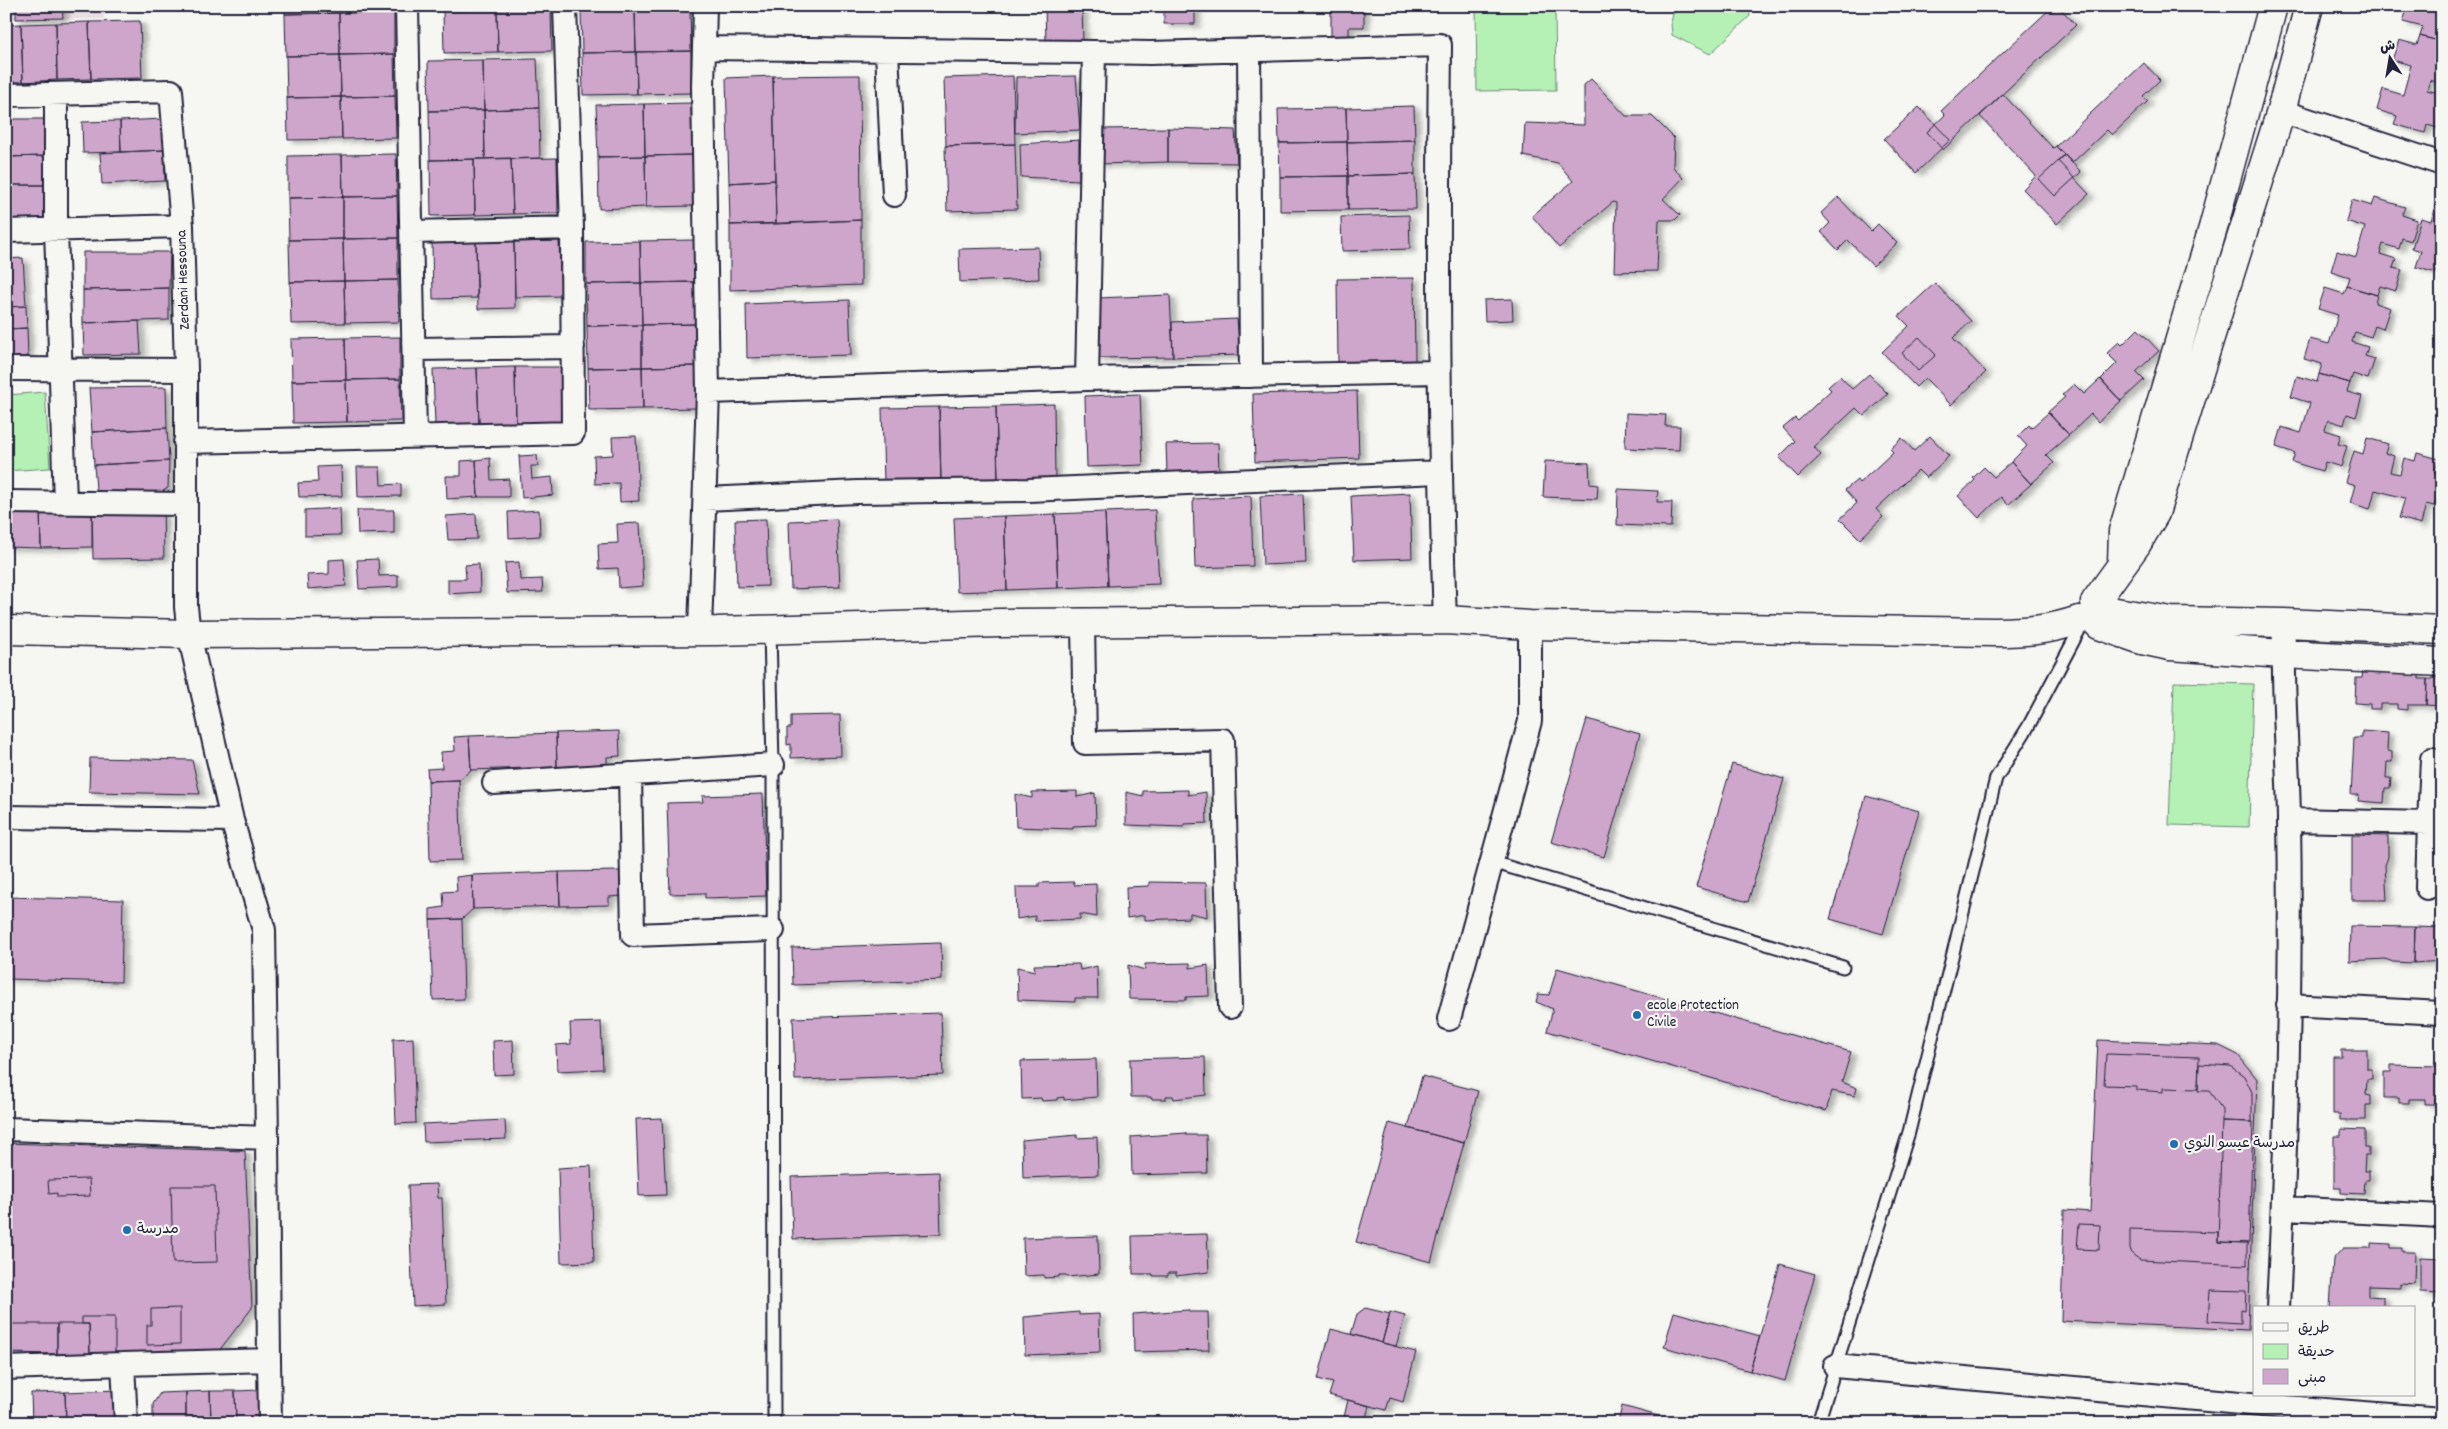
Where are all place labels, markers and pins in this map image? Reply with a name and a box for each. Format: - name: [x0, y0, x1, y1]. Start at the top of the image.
- place label: ecole Protection Civile: [1647, 995, 1739, 1034]
- marker: ecole Protection Civile: [1631, 1009, 1643, 1021]
- place label: مدرسة عيسو النوي: [2184, 1133, 2295, 1155]
- marker: مدرسة عيسو النوي: [2168, 1138, 2180, 1150]
- place label: مدرسة: [137, 1219, 179, 1241]
- marker: مدرسة: [121, 1224, 133, 1236]

